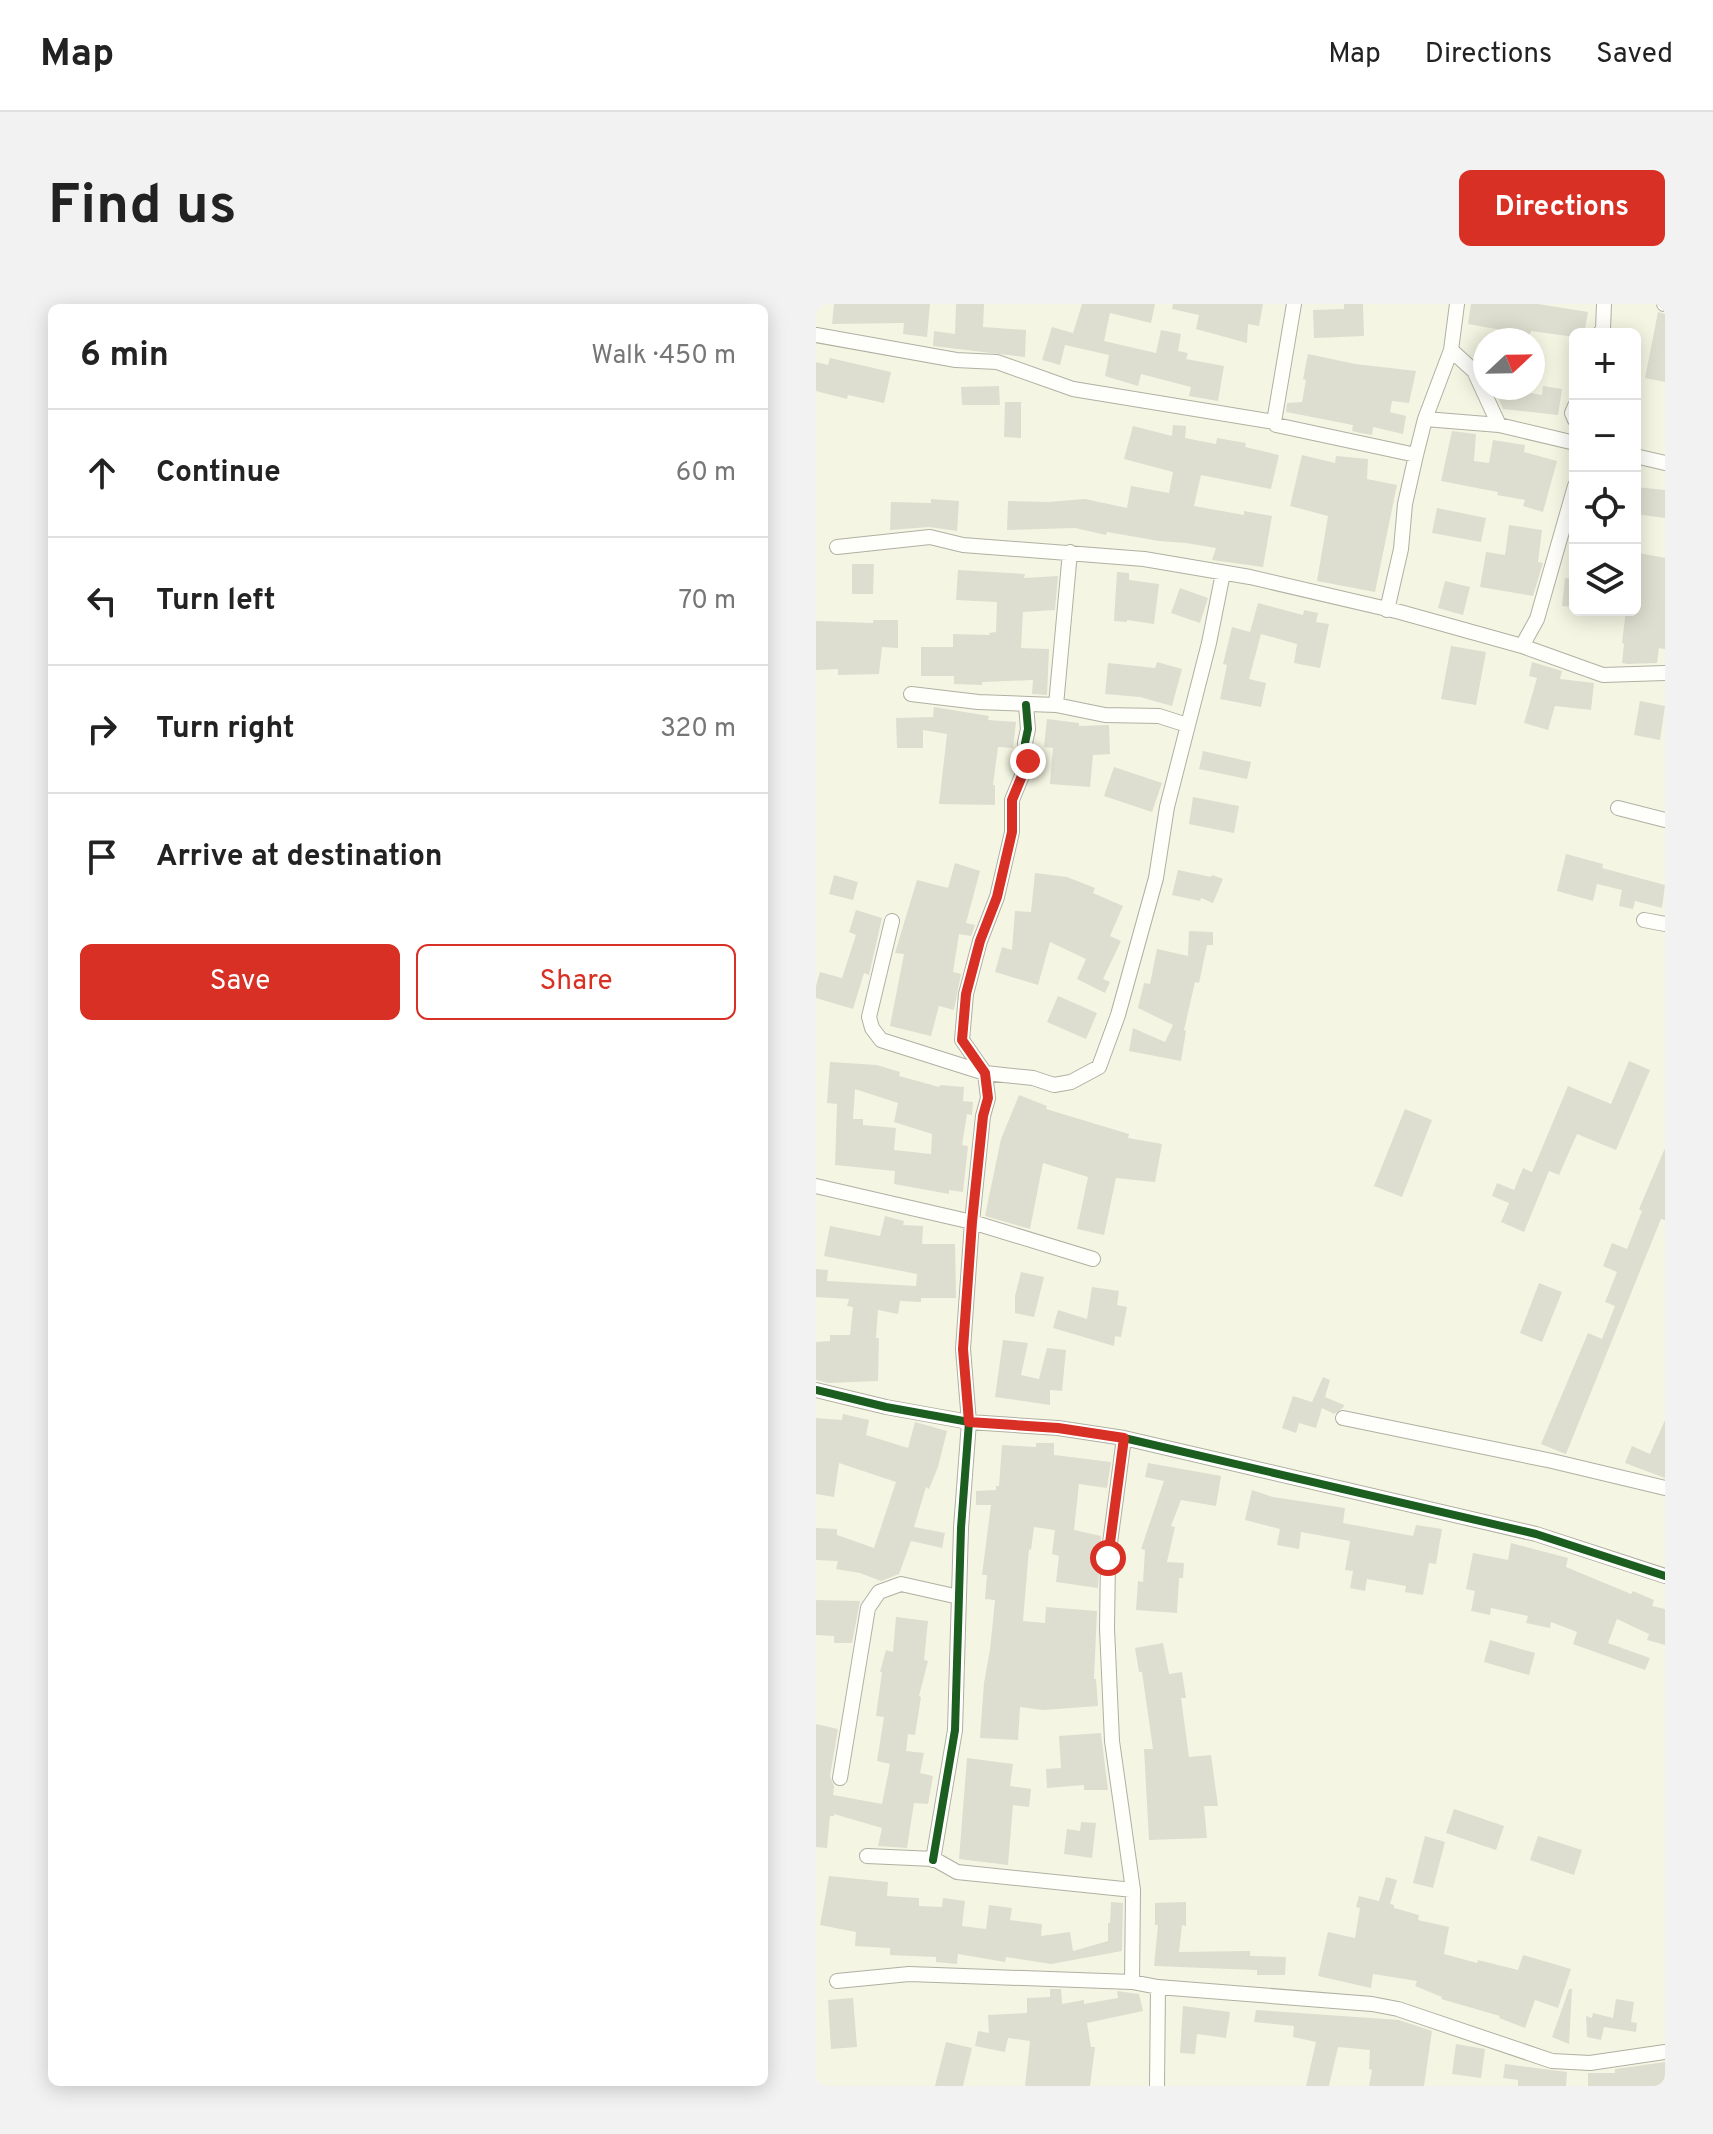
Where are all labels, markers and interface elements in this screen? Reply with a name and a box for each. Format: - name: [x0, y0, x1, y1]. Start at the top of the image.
- text: Map: [40, 31, 114, 80]
- text: Map: [1328, 37, 1381, 73]
- text: Directions: [1425, 37, 1552, 73]
- text: Saved: [1596, 37, 1673, 73]
- button: Directions: [1459, 170, 1665, 246]
- text: Find us: [48, 173, 237, 243]
- north arrow: [1473, 328, 1545, 400]
- map controls: [1569, 328, 1641, 616]
- button: +: [1569, 328, 1641, 400]
- text: 6 min: [80, 335, 169, 378]
- text: Walk · 450 m: [591, 340, 736, 373]
- button: −: [1569, 400, 1641, 472]
- icon: ahead: [80, 451, 124, 495]
- text: Continue: [156, 455, 281, 492]
- text: 60 m: [676, 457, 736, 490]
- button: locate: [1569, 472, 1641, 544]
- button: layers: [1569, 544, 1641, 616]
- icon: left: [80, 579, 124, 623]
- text: Turn left: [156, 583, 276, 620]
- text: 70 m: [678, 585, 736, 618]
- icon: right: [80, 707, 124, 751]
- text: Turn right: [156, 711, 294, 748]
- text: 320 m: [660, 713, 736, 746]
- route end: [1010, 743, 1046, 779]
- icon: arrive: [80, 835, 124, 879]
- text: Arrive at destination: [156, 839, 442, 876]
- button: Save: [80, 944, 400, 1020]
- button: Share: [416, 944, 736, 1020]
- route start: [1090, 1540, 1126, 1576]

